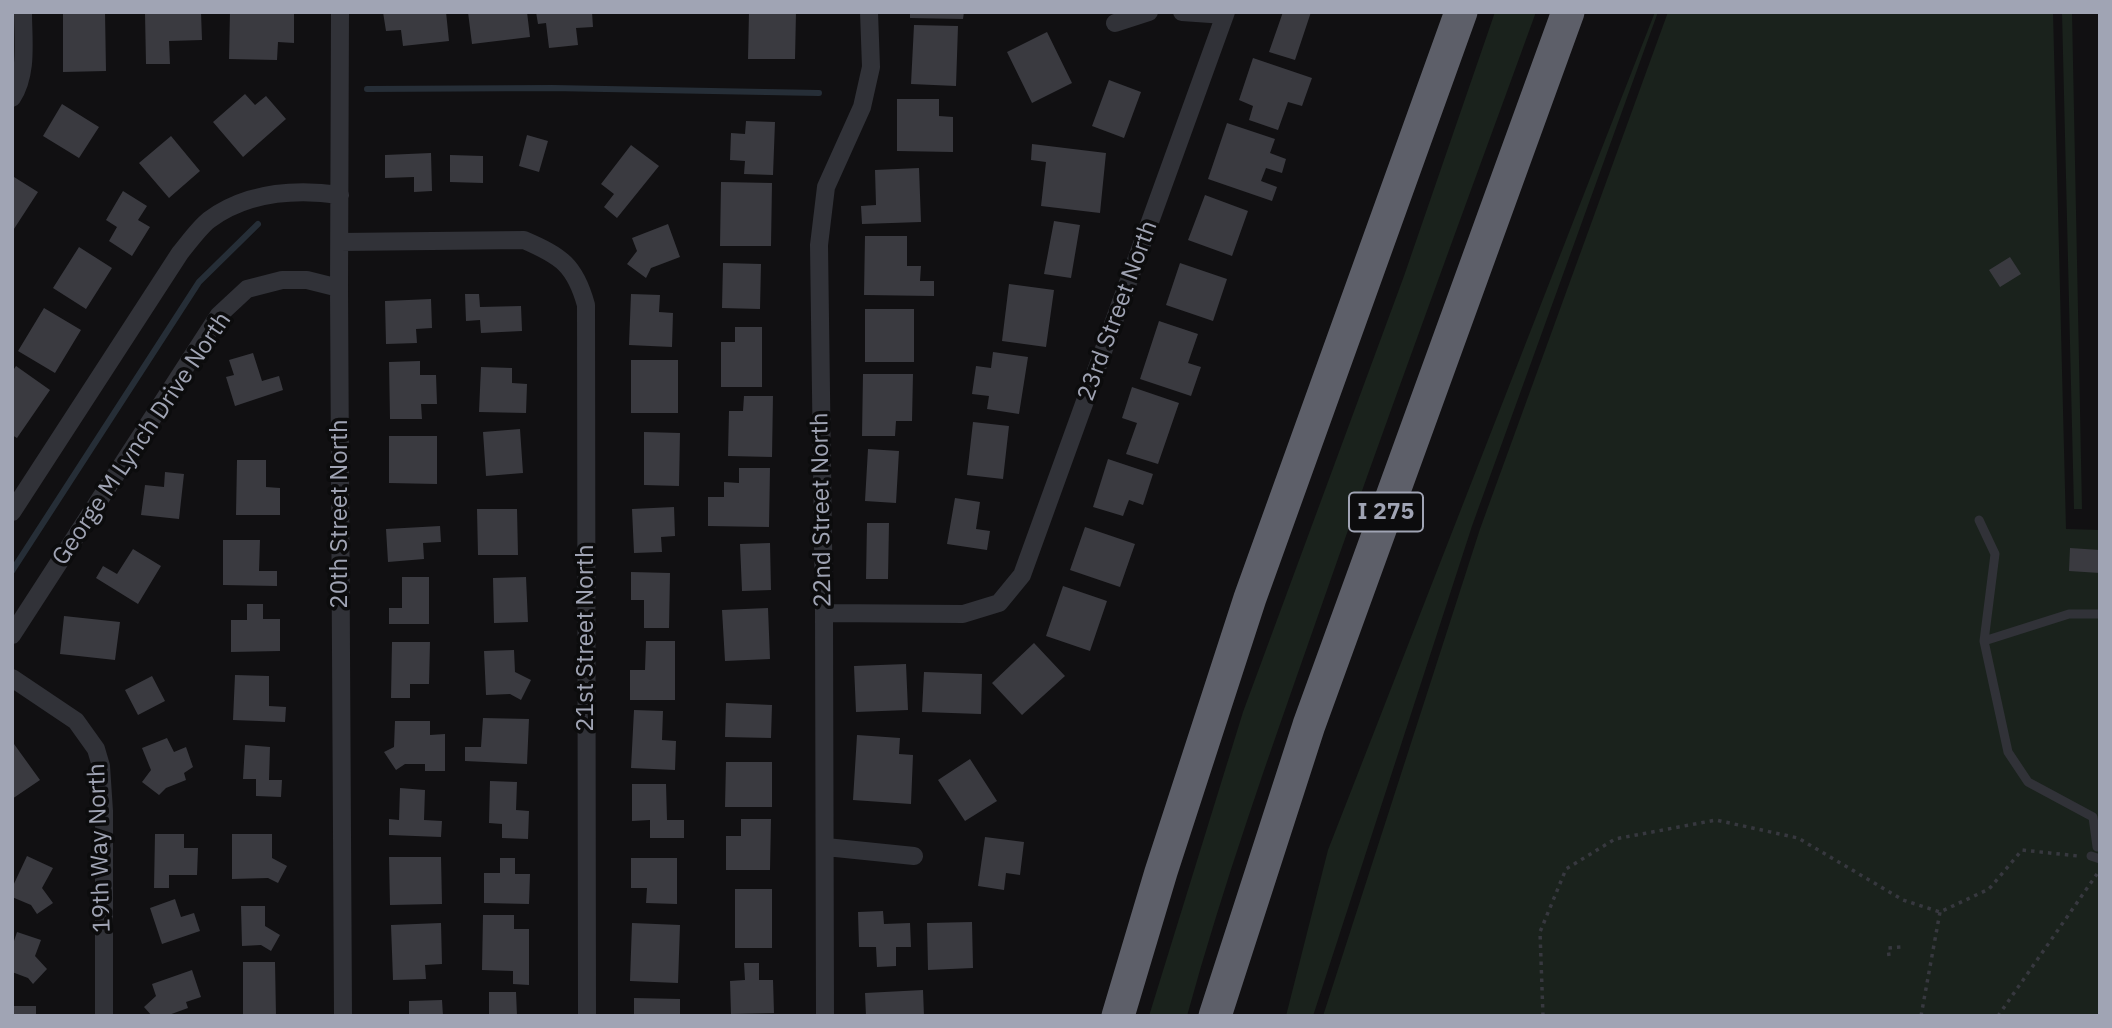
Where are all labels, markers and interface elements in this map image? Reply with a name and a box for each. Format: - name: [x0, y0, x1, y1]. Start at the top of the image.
- street label: 23rd Street North: [1072, 217, 1164, 405]
- street label: George M Lynch Drive North: [47, 307, 237, 571]
- street label: 22nd Street North: [806, 412, 838, 608]
- street label: 20th Street North: [326, 419, 354, 609]
- road number: I 275: [1349, 492, 1423, 532]
- street label: 21st Street North: [572, 544, 600, 732]
- street label: 19th Way North: [83, 763, 117, 933]

